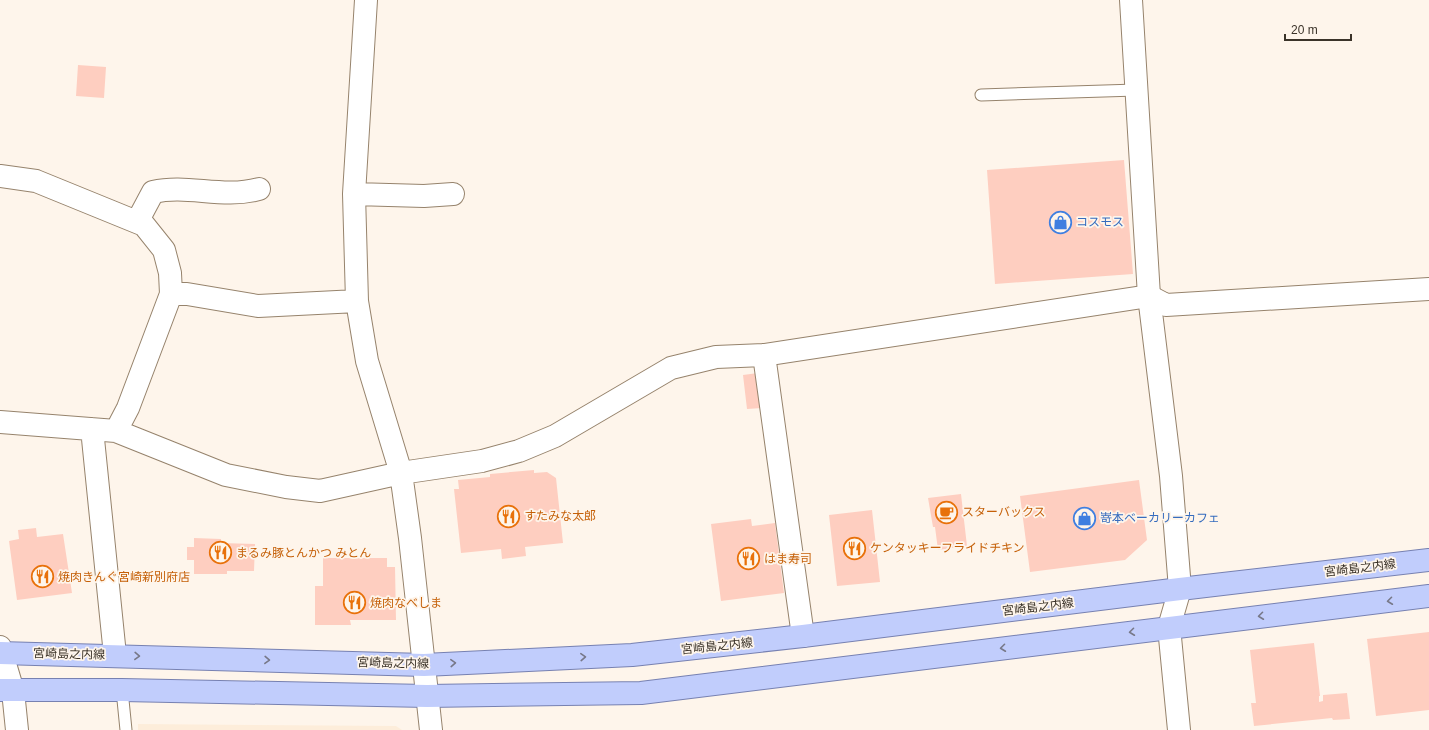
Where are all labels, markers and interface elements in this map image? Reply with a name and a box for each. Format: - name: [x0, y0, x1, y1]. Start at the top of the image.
- scale bar: [1285, 16, 1351, 42]
- text: 20 m: [1291, 23, 1318, 37]
- shop icon: コスモス: [1047, 209, 1073, 235]
- place label: コスモス: [1076, 215, 1124, 229]
- cafe icon: スターバックス: [934, 499, 960, 525]
- restaurant icon: すたみな太郎: [495, 503, 521, 529]
- place label: スターバックス: [962, 505, 1046, 519]
- shop icon: 嵜本ベーカリーカフェ: [1071, 505, 1097, 531]
- place label: すたみな太郎: [524, 509, 596, 523]
- place label: 嵜本ベーカリーカフェ: [1100, 511, 1220, 525]
- restaurant icon: ケンタッキーフライドチキン: [841, 535, 867, 561]
- restaurant icon: まるみ豚とんかつ みとん: [208, 540, 234, 566]
- place label: ケンタッキーフライドチキン: [870, 541, 1025, 555]
- place label: まるみ豚とんかつ みとん: [236, 546, 371, 560]
- restaurant icon: はま寿司: [735, 546, 761, 572]
- place label: はま寿司: [764, 552, 812, 566]
- street label: 宮崎島之内線: [1323, 557, 1397, 579]
- restaurant icon: 焼肉きんぐ宮崎新別府店: [29, 564, 55, 590]
- place label: 焼肉きんぐ宮崎新別府店: [58, 570, 190, 584]
- restaurant icon: 焼肉なべしま: [342, 590, 368, 616]
- place label: 焼肉なべしま: [370, 596, 442, 610]
- street label: 宮崎島之内線: [1001, 596, 1075, 618]
- one-way arrow: [1387, 596, 1393, 605]
- one-way arrow: [1258, 612, 1264, 621]
- one-way arrow: [1129, 627, 1135, 636]
- street label: 宮崎島之内線: [680, 635, 754, 657]
- one-way arrow: [1000, 643, 1006, 652]
- street label: 宮崎島之内線: [33, 646, 105, 662]
- one-way arrow: [134, 652, 140, 660]
- one-way arrow: [580, 653, 586, 662]
- street label: 宮崎島之内線: [357, 655, 429, 671]
- one-way arrow: [264, 656, 270, 664]
- one-way arrow: [450, 659, 456, 668]

